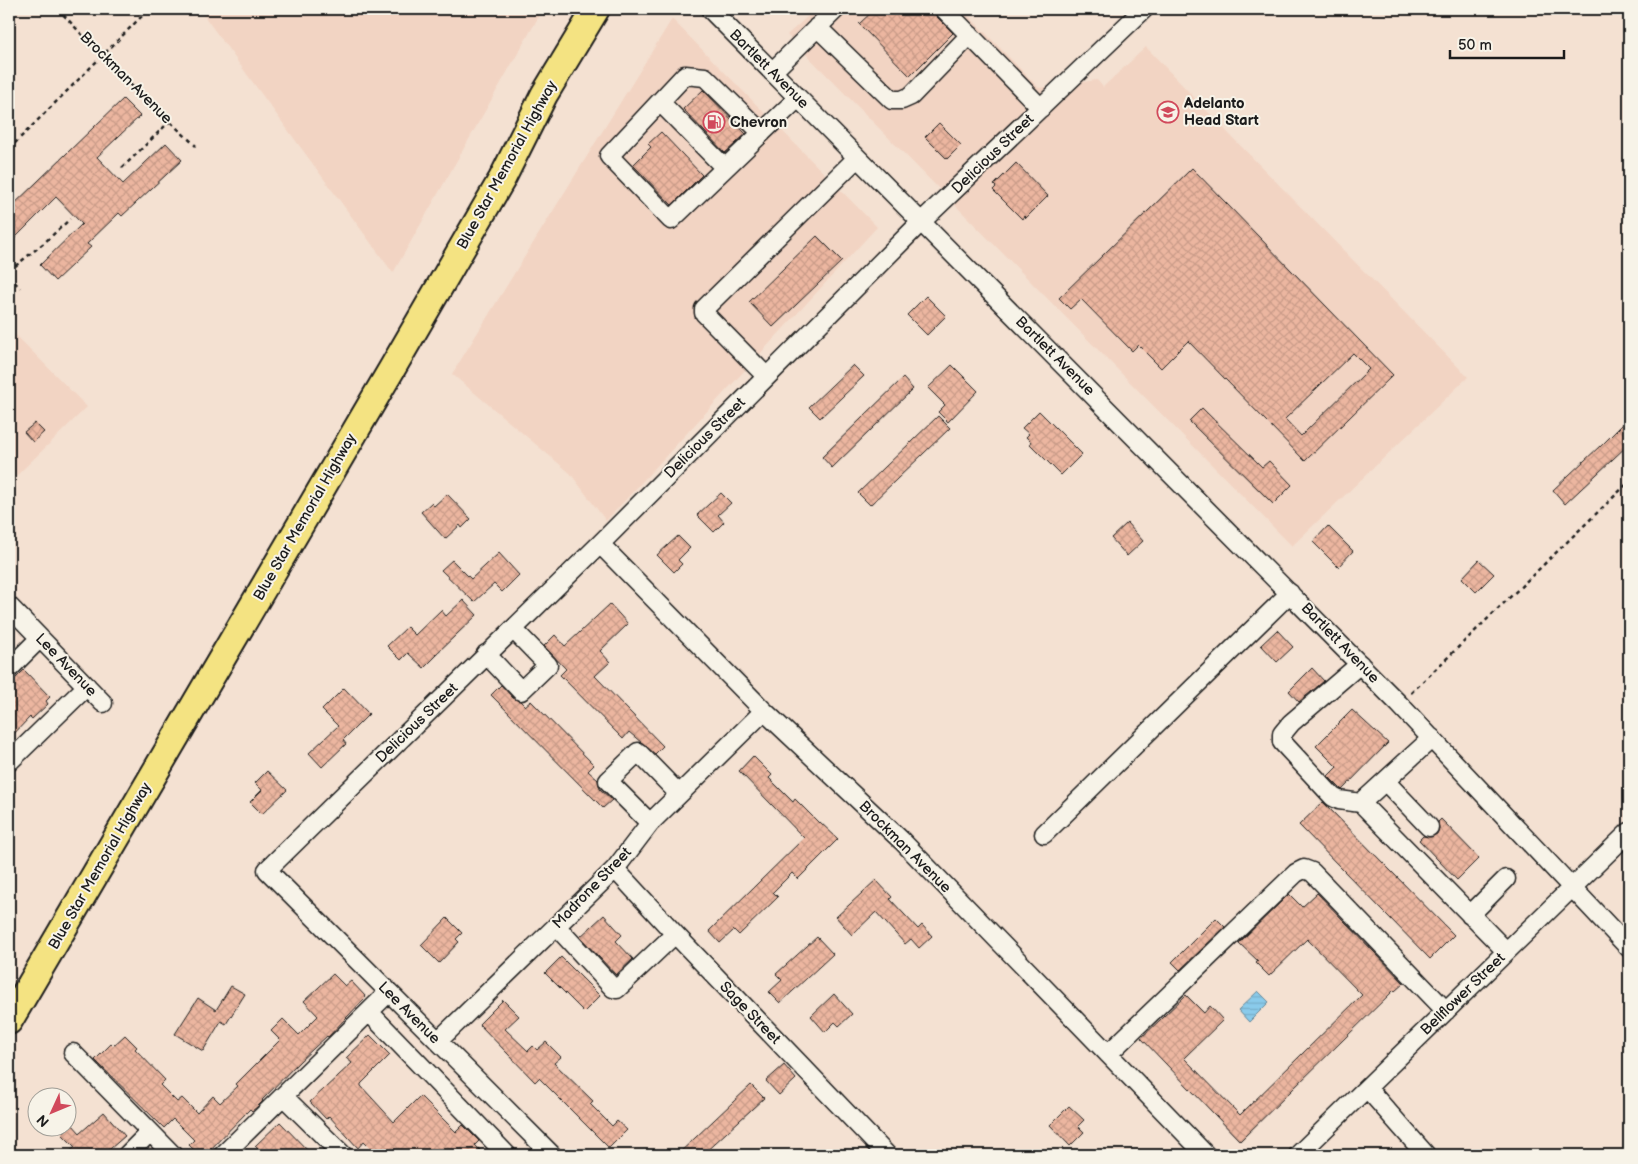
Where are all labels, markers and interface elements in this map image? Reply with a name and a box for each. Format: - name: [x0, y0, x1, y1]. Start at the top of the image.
- street label: Bartlett Avenue: [725, 25, 813, 113]
- street label: Brockman Avenue: [76, 28, 176, 128]
- scale bar: [1450, 28, 1564, 60]
- text: 50 m: [1458, 36, 1492, 55]
- street label: Blue Star Memorial Highway: [453, 77, 561, 253]
- place label: Adelanto Head Start: [1183, 94, 1259, 130]
- school or university icon: Adelanto Head Start: [1156, 100, 1180, 124]
- fuel station icon: Chevron: [702, 110, 726, 134]
- street label: Delicious Street: [948, 110, 1038, 198]
- place label: Chevron: [730, 113, 787, 132]
- street label: Bartlett Avenue: [1011, 312, 1099, 400]
- street label: Delicious Street: [660, 393, 750, 483]
- street label: Blue Star Memorial Highway: [249, 430, 361, 604]
- street label: Bartlett Avenue: [1297, 599, 1383, 687]
- street label: Lee Avenue: [31, 629, 101, 701]
- street label: Delicious Street: [372, 679, 462, 767]
- street label: Blue Star Memorial Highway: [44, 779, 156, 953]
- street label: Brockman Avenue: [855, 797, 955, 897]
- street label: Madrone Street: [548, 843, 636, 933]
- street label: Bellflower Street: [1417, 948, 1510, 1039]
- street label: Lee Avenue: [374, 978, 444, 1048]
- street label: Sage Street: [715, 978, 785, 1049]
- north arrow: [28, 1086, 78, 1136]
- text: N: [33, 1111, 53, 1130]

